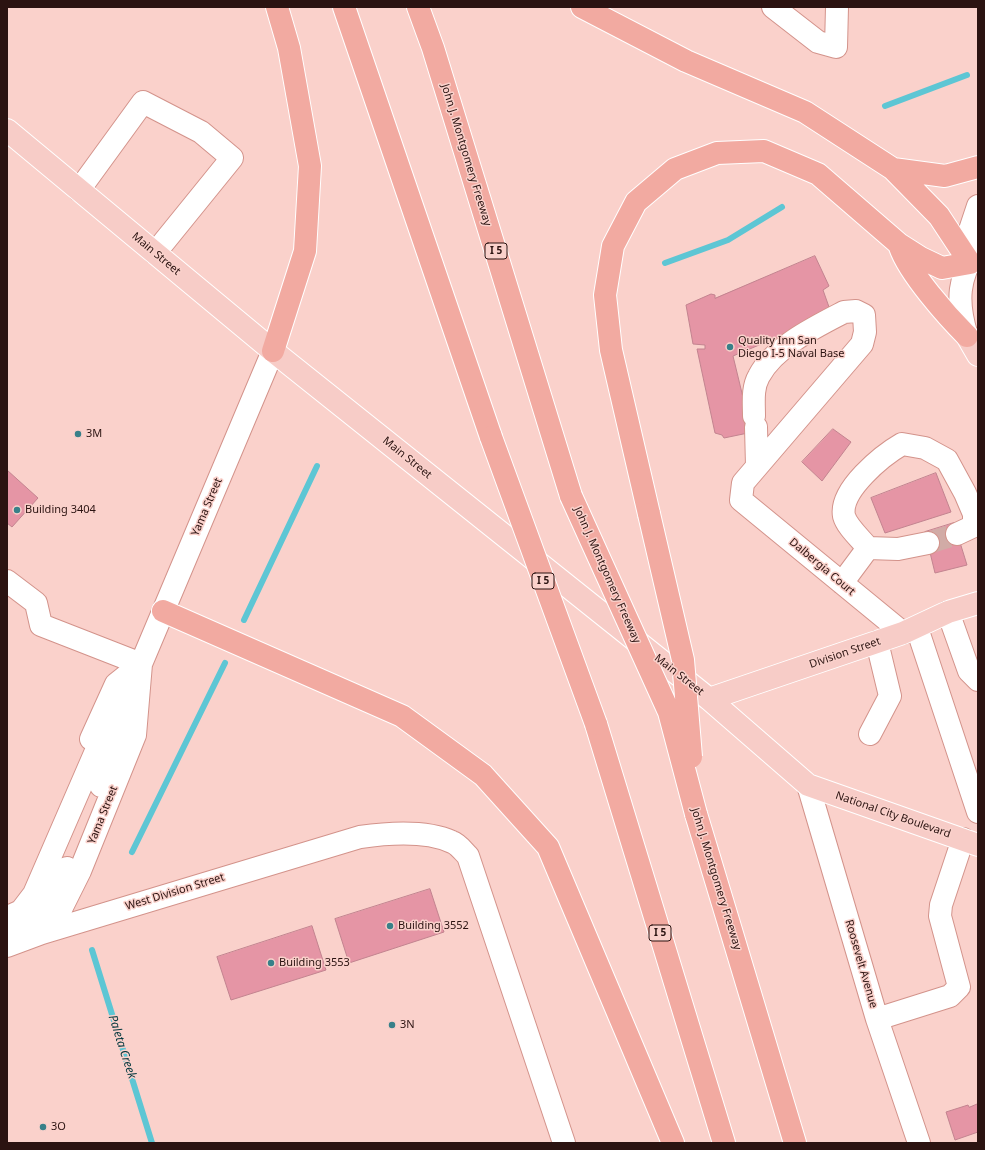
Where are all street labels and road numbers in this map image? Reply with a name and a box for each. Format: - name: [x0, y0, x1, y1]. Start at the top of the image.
- street label: John J. Montgomery Freeway: [438, 82, 494, 228]
- street label: Main Street: [129, 230, 183, 278]
- road number: I 5: [485, 243, 507, 259]
- street label: Main Street: [380, 434, 434, 482]
- street label: Yama Street: [189, 476, 225, 538]
- street label: John J. Montgomery Freeway: [571, 505, 643, 645]
- street label: Dalbergia Court: [786, 536, 858, 598]
- road number: I 5: [532, 573, 554, 589]
- street label: Division Street: [808, 635, 882, 671]
- street label: Main Street: [652, 652, 706, 698]
- street label: Yama Street: [85, 784, 121, 846]
- street label: National City Boulevard: [834, 789, 952, 841]
- street label: John J. Montgomery Freeway: [688, 806, 744, 952]
- street label: West Division Street: [124, 871, 226, 913]
- street label: Roosevelt Avenue: [842, 918, 880, 1010]
- road number: I 5: [649, 925, 671, 941]

